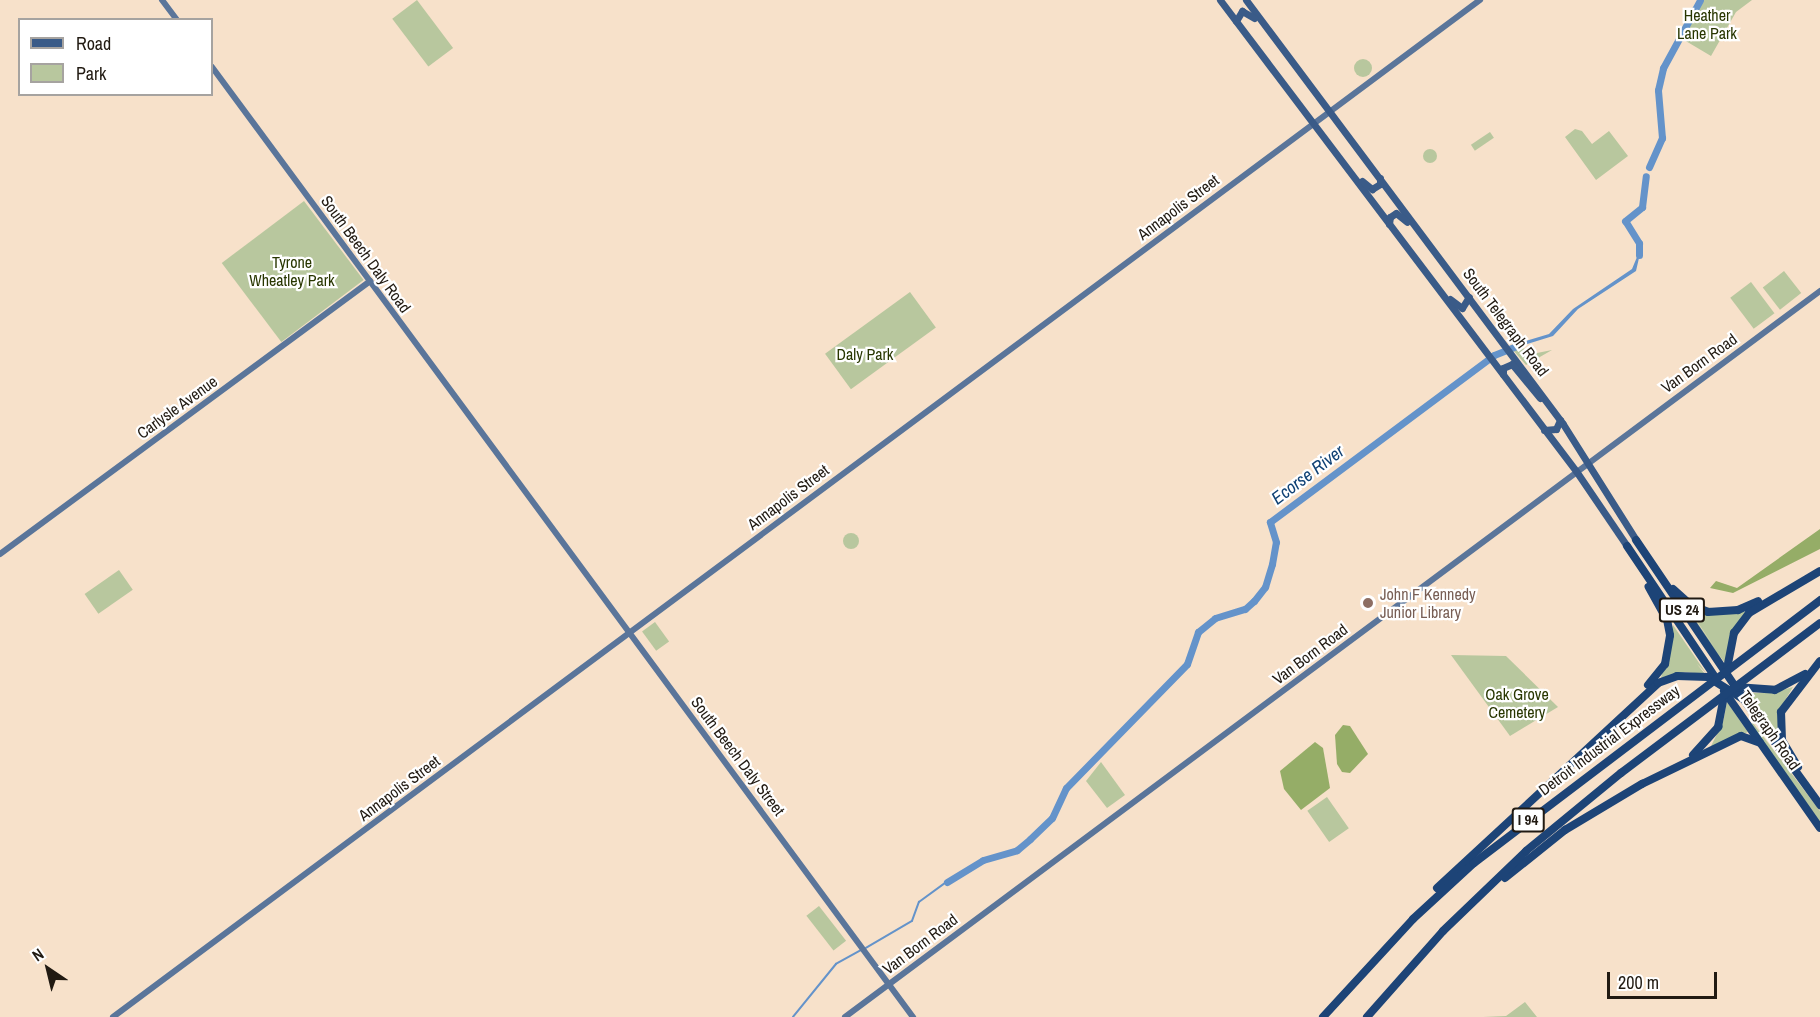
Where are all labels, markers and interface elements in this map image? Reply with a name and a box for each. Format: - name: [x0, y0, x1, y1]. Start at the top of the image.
- park label: Heather Lane Park: [1677, 5, 1737, 43]
- legend: [18, 18, 213, 96]
- text: Road: [76, 31, 111, 56]
- text: Park: [76, 61, 106, 86]
- street label: Annapolis Street: [1133, 170, 1223, 244]
- street label: South Beech Daly Road: [317, 192, 415, 316]
- park label: Tyrone Wheatley Park: [249, 252, 335, 290]
- street label: South Telegraph Road: [1459, 264, 1553, 380]
- street label: Van Born Road: [1657, 329, 1741, 397]
- park label: Daly Park: [837, 344, 893, 364]
- street label: Carlysle Avenue: [133, 371, 221, 443]
- water label: Ecorse River: [1267, 441, 1349, 509]
- street label: Annapolis Street: [743, 460, 833, 534]
- place label: John F Kennedy Junior Library: [1380, 584, 1476, 622]
- marker: John F Kennedy Junior Library: [1361, 596, 1375, 610]
- road number: US 24: [1658, 598, 1706, 622]
- street label: Van Born Road: [1269, 620, 1351, 688]
- street label: Detroit Industrial Expressway: [1535, 681, 1683, 799]
- park label: Oak Grove Cemetery: [1485, 684, 1549, 722]
- street label: Telegraph Road: [1736, 687, 1804, 773]
- street label: South Beech Daly Street: [687, 693, 789, 819]
- street label: Annapolis Street: [354, 751, 444, 825]
- road number: I 94: [1512, 808, 1544, 832]
- street label: Van Born Road: [879, 910, 961, 978]
- north arrow: [18, 939, 78, 999]
- text: N: [27, 943, 48, 966]
- scale bar: [1610, 960, 1720, 998]
- text: 200 m: [1618, 970, 1659, 995]

